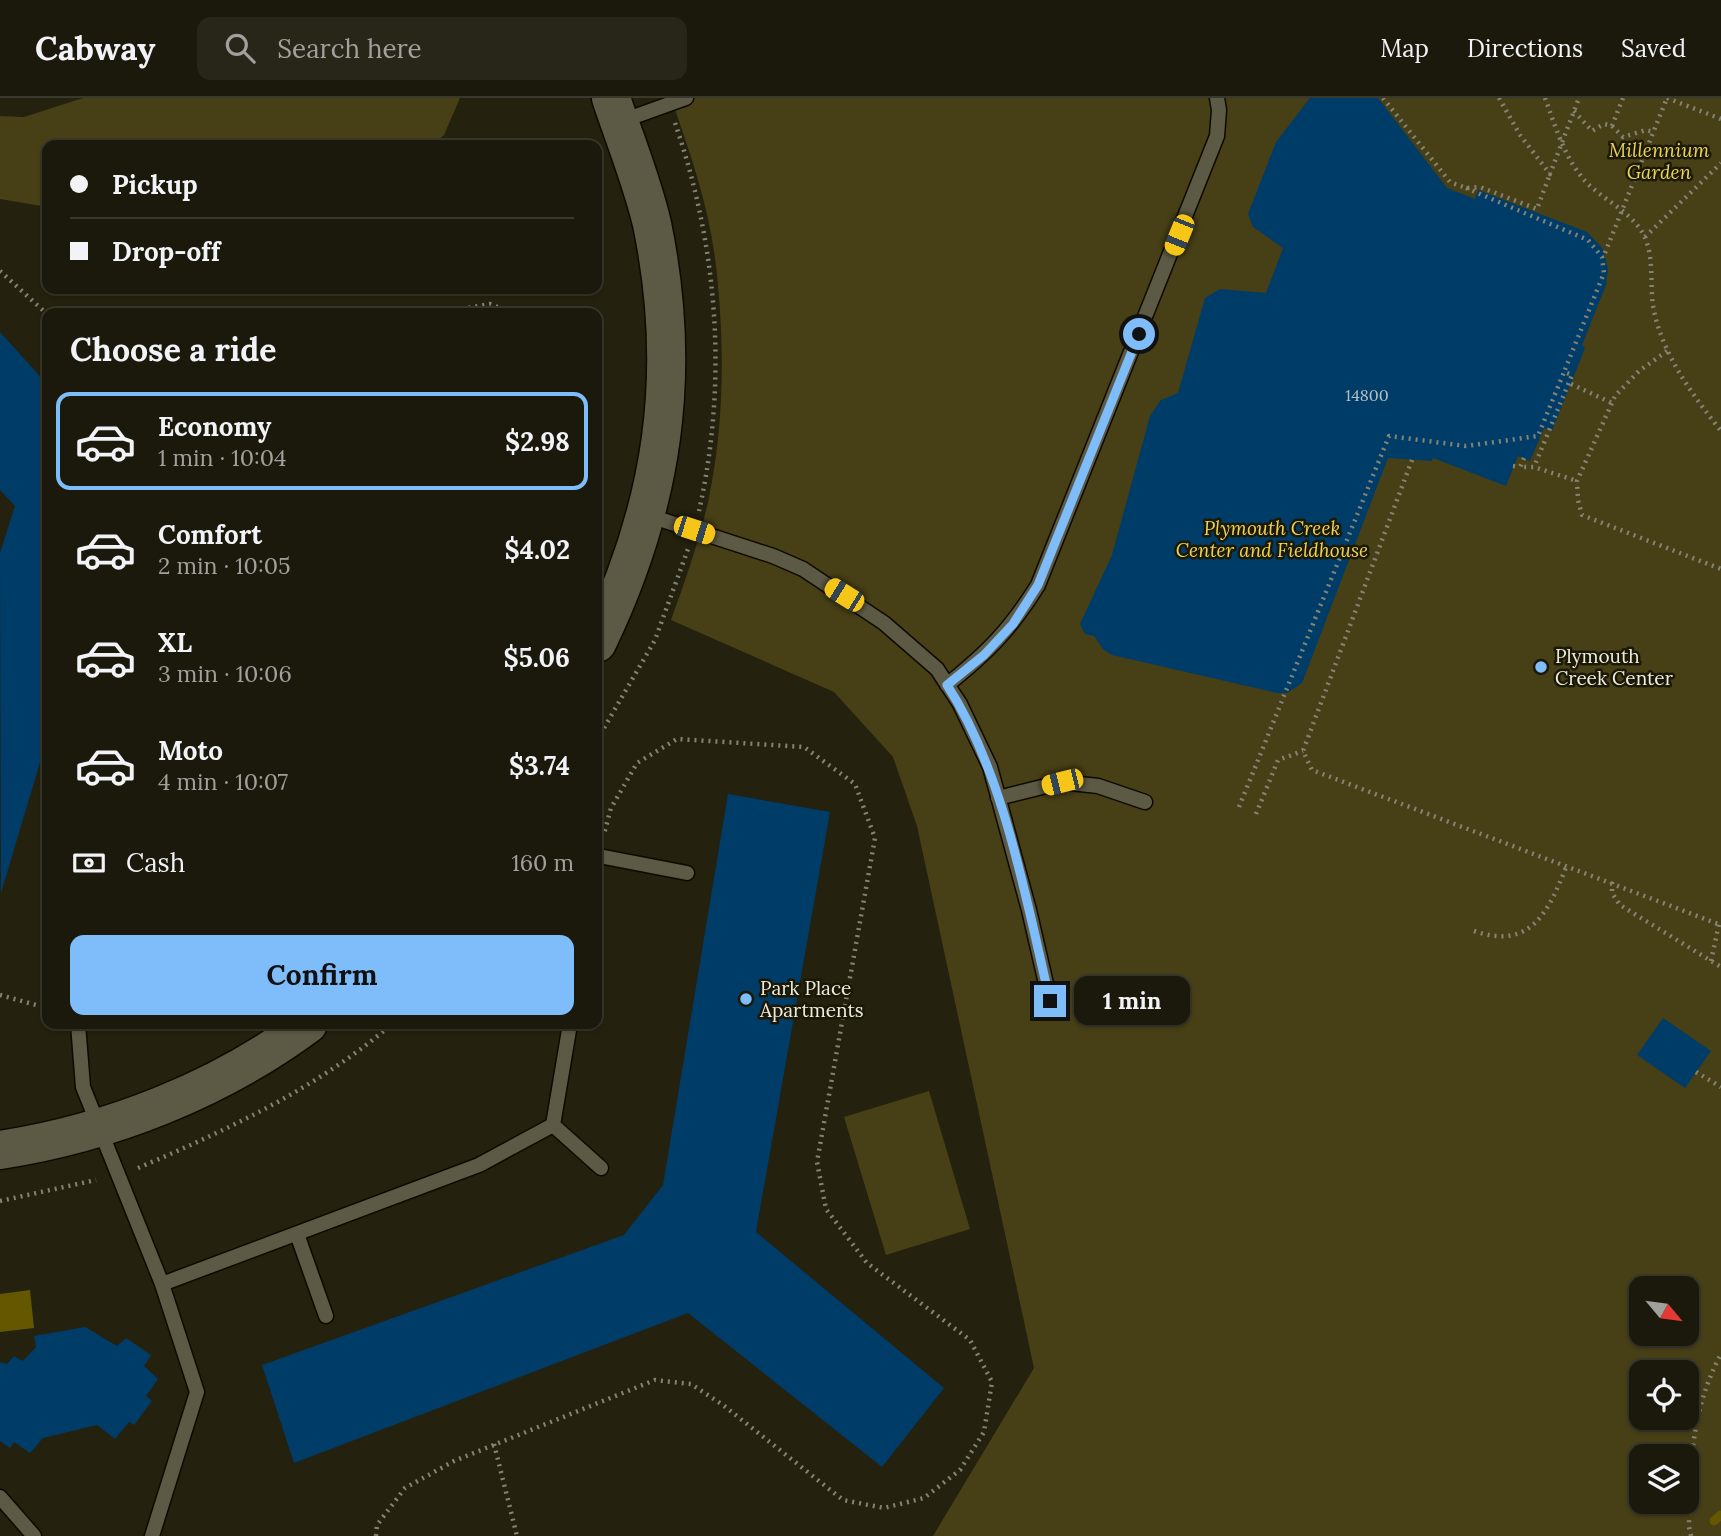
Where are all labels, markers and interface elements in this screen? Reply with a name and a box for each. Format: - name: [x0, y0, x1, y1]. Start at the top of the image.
- search box: [197, 17, 687, 80]
- text: Cabway: [35, 27, 155, 69]
- icon: search: [221, 29, 259, 67]
- text: Search here: [277, 32, 422, 65]
- text: Map: [1380, 33, 1429, 64]
- text: Directions: [1467, 33, 1583, 64]
- text: Saved: [1621, 33, 1686, 64]
- park label: Millennium Garden: [1609, 138, 1710, 184]
- text: Pickup: [112, 168, 198, 201]
- car: [1162, 212, 1197, 258]
- text: Drop-off: [112, 235, 220, 268]
- route start: [1123, 318, 1155, 350]
- text: Choose a ride: [70, 329, 277, 370]
- house number: 14800: [1345, 385, 1389, 405]
- icon: car: [74, 410, 137, 473]
- text: Economy: [158, 410, 271, 443]
- text: $2.98: [505, 425, 570, 458]
- text: 1 min · 10:04: [158, 443, 286, 472]
- car: [671, 514, 718, 546]
- park label: Plymouth Creek Center and Fieldhouse: [1176, 516, 1368, 562]
- icon: car: [74, 518, 137, 581]
- text: Comfort: [158, 518, 262, 551]
- text: $4.02: [504, 533, 570, 566]
- text: 2 min · 10:05: [158, 551, 290, 580]
- car: [821, 575, 868, 615]
- icon: car: [74, 626, 137, 689]
- text: XL: [158, 626, 192, 659]
- text: $5.06: [504, 641, 570, 674]
- place label: Plymouth Creek Center: [1555, 644, 1674, 690]
- text: 3 min · 10:06: [158, 659, 292, 688]
- marker: Plymouth Creek Center: [1533, 659, 1549, 675]
- icon: car: [74, 734, 137, 797]
- text: Moto: [158, 734, 223, 767]
- text: $3.74: [509, 749, 570, 782]
- text: 4 min · 10:07: [158, 767, 288, 796]
- car: [1040, 767, 1085, 797]
- icon: cash: [70, 844, 108, 882]
- text: Cash: [126, 846, 185, 879]
- text: 160 m: [511, 848, 574, 877]
- button: Confirm: [70, 935, 574, 1015]
- place label: Park Place Apartments: [759, 976, 864, 1022]
- callout: 1 min: [1074, 976, 1190, 1026]
- route end: [1034, 985, 1066, 1017]
- text: 1 min: [1103, 986, 1161, 1015]
- marker: Park Place Apartments: [738, 991, 754, 1007]
- north arrow: [1629, 1276, 1699, 1346]
- map controls: [1629, 1276, 1699, 1514]
- button: locate: [1629, 1360, 1699, 1430]
- button: layers: [1629, 1444, 1699, 1514]

